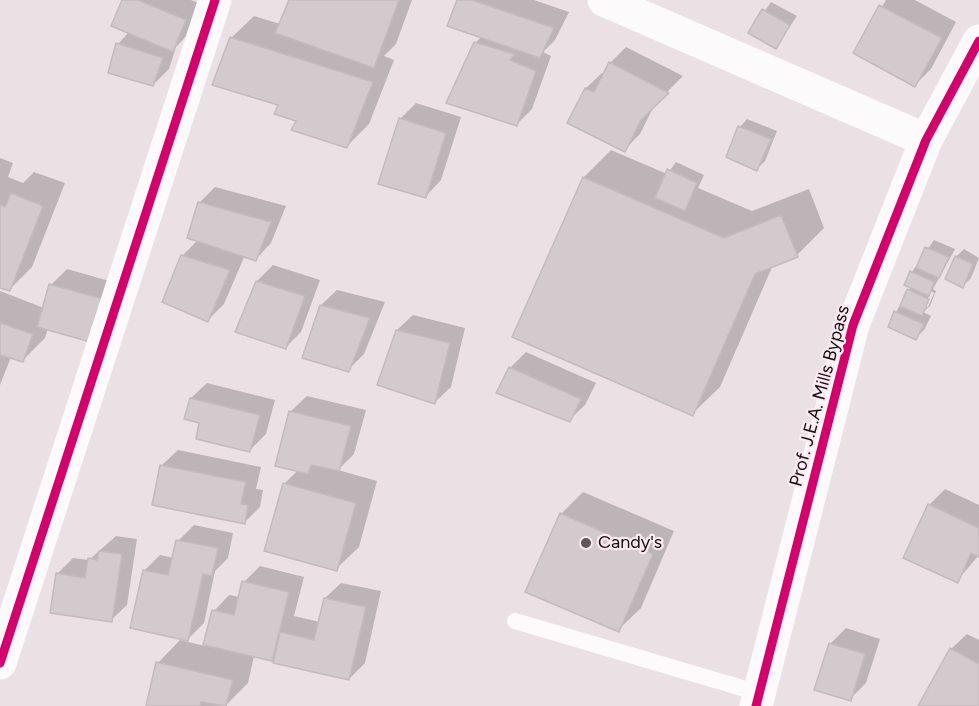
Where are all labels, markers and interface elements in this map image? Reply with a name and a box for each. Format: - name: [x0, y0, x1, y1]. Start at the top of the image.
- street label: Prof. J.E.A. Mills Bypass: [785, 303, 855, 489]
- place label: Candy's: [598, 532, 662, 554]
- marker: Candy's: [579, 536, 593, 550]

